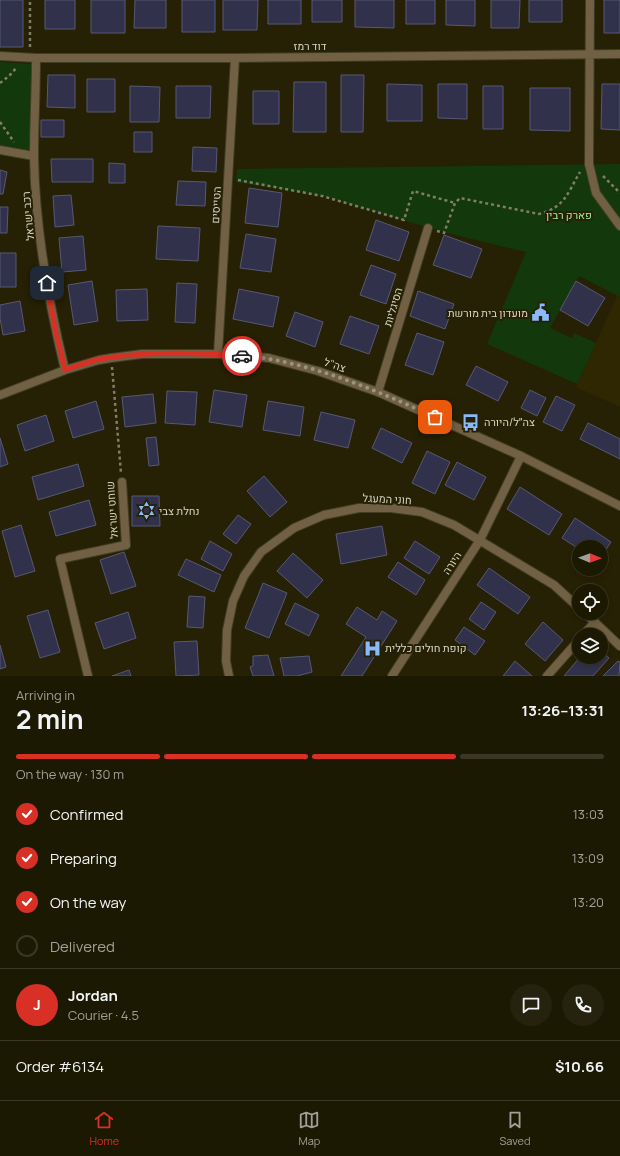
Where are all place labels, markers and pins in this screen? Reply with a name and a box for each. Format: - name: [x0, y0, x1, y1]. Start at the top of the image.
- pin: [30, 266, 64, 300]
- public building icon: מועדון בית מורשת: [531, 303, 551, 323]
- place label: מועדון בית מורשת: [448, 305, 528, 320]
- pin: [418, 400, 452, 434]
- bus stop icon: צה״ל/היורה: [461, 412, 481, 432]
- place label: צה״ל/היורה: [484, 414, 535, 429]
- synagogue icon: נחלת צבי: [136, 501, 156, 521]
- place label: נחלת צבי: [159, 503, 200, 518]
- hospital icon: קופת חולים כללית: [362, 638, 382, 658]
- place label: קופת חולים כללית: [385, 640, 467, 655]

